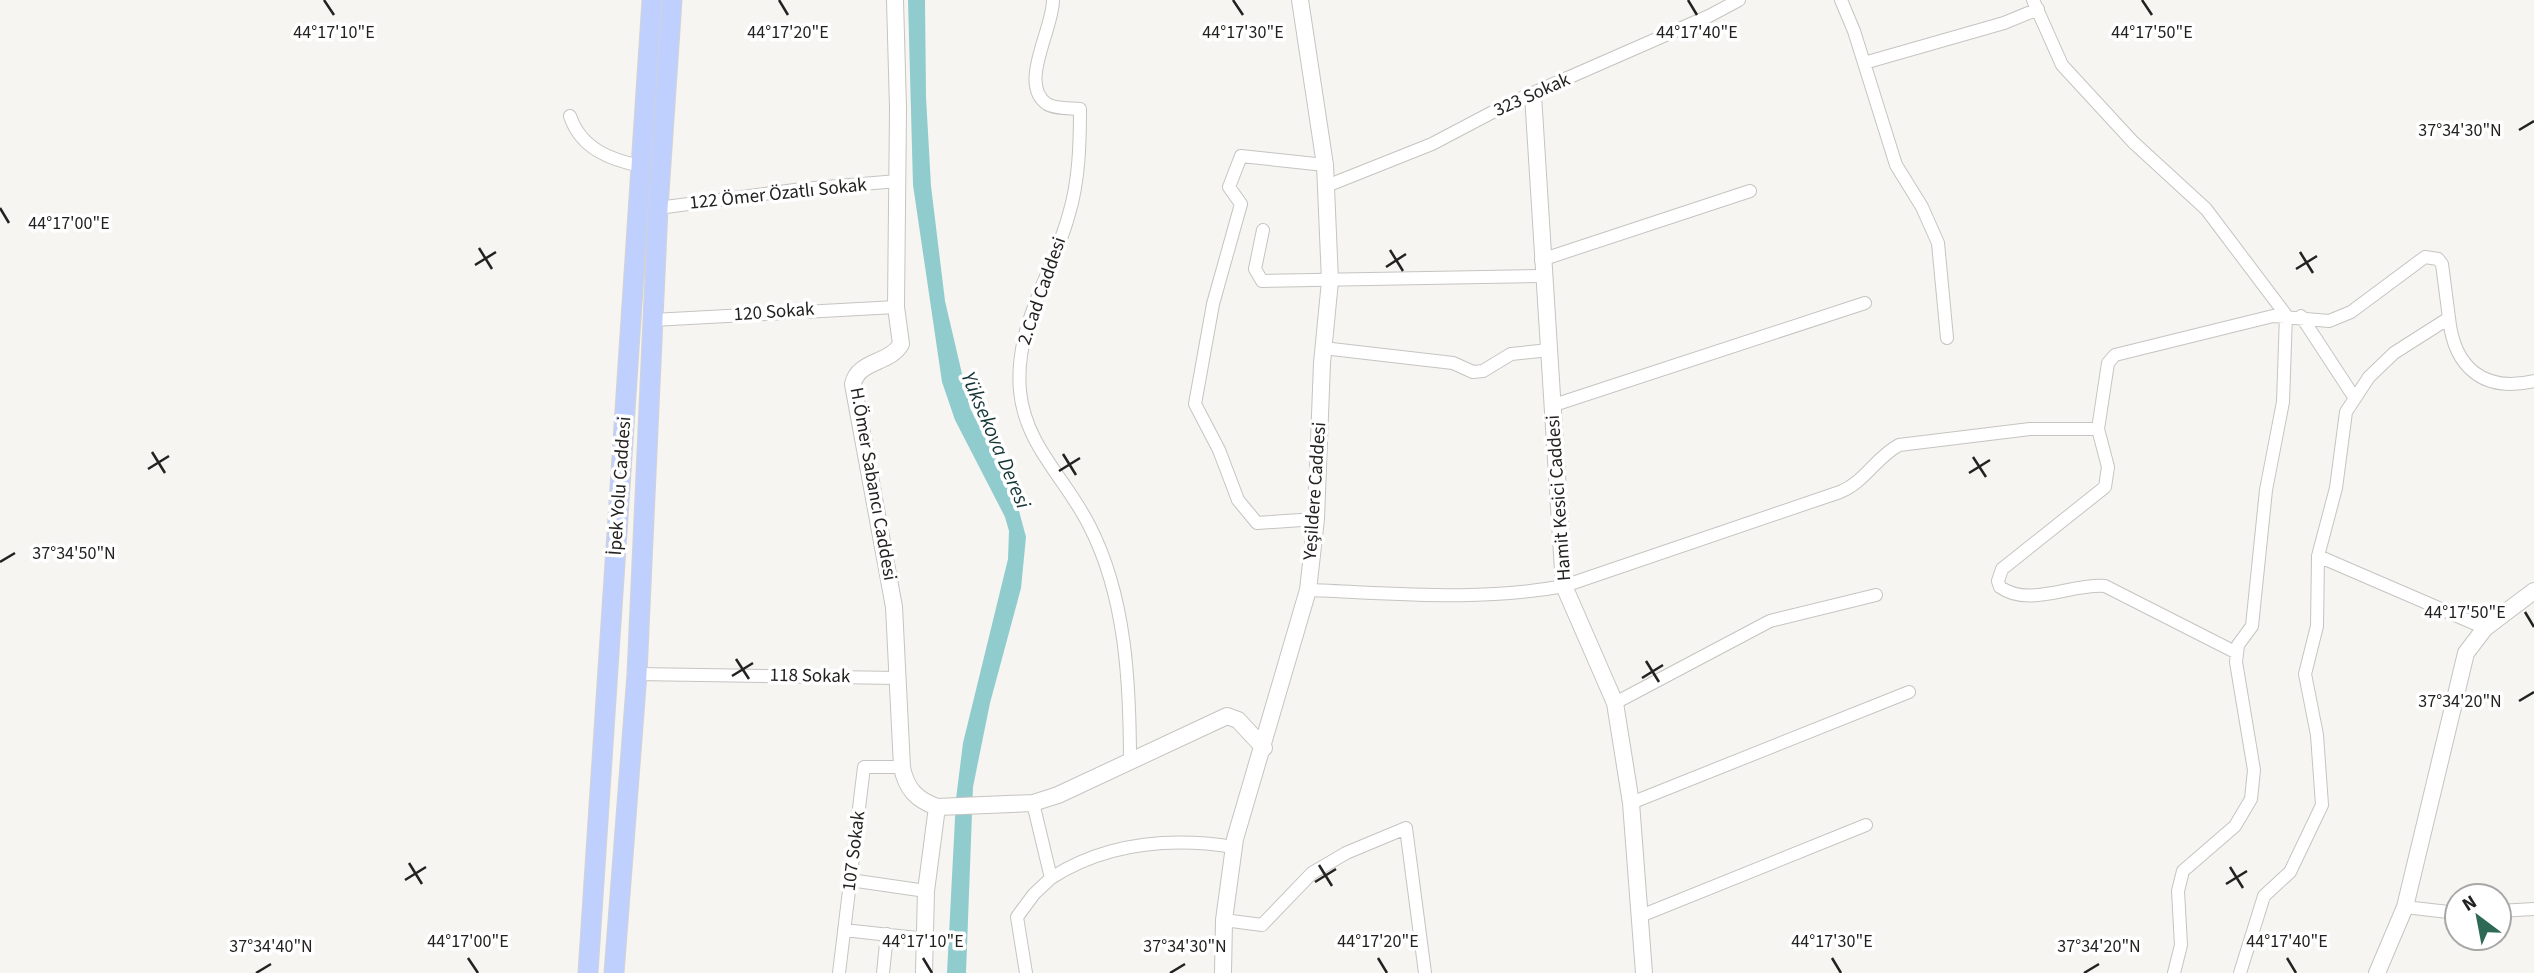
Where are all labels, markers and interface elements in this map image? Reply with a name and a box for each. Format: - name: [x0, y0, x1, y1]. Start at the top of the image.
- text: 44°17'10"E: [293, 20, 375, 45]
- text: 44°17'20"E: [747, 20, 829, 45]
- text: 44°17'30"E: [1202, 20, 1284, 45]
- text: 44°17'40"E: [1656, 20, 1738, 45]
- text: 44°17'50"E: [2111, 20, 2193, 45]
- street label: 323 Sokak: [1490, 66, 1575, 124]
- text: 37°34'30"N: [2418, 118, 2502, 143]
- street label: 122 Ömer Özatlı Sokak: [688, 171, 869, 217]
- text: 44°17'00"E: [28, 211, 110, 236]
- street label: 2.Cad Caddesi: [1011, 233, 1073, 349]
- street label: 120 Sokak: [733, 296, 816, 328]
- water label: Yüksekova Deresi: [954, 367, 1039, 514]
- street label: H.Ömer Sabancı Caddesi: [843, 385, 903, 583]
- street label: Hamit Kesici Caddesi: [1540, 414, 1578, 582]
- street label: İpek Yolu Caddesi: [602, 416, 638, 556]
- street label: Yeşildere Caddesi: [1297, 421, 1333, 562]
- text: 37°34'50"N: [32, 541, 116, 566]
- text: 44°17'50"E: [2424, 600, 2506, 625]
- street label: 118 Sokak: [769, 662, 851, 690]
- text: 37°34'20"N: [2418, 689, 2502, 714]
- street label: 107 Sokak: [836, 809, 872, 893]
- north arrow: [2443, 882, 2513, 952]
- text: N: [2457, 889, 2482, 919]
- text: 44°17'00"E: [427, 929, 509, 954]
- text: 44°17'10"E: [882, 929, 964, 954]
- text: 44°17'20"E: [1337, 929, 1419, 954]
- text: 44°17'30"E: [1791, 929, 1873, 954]
- text: 44°17'40"E: [2246, 929, 2328, 954]
- text: 37°34'40"N: [229, 934, 313, 959]
- text: 37°34'30"N: [1143, 934, 1227, 959]
- text: 37°34'20"N: [2057, 934, 2141, 959]

